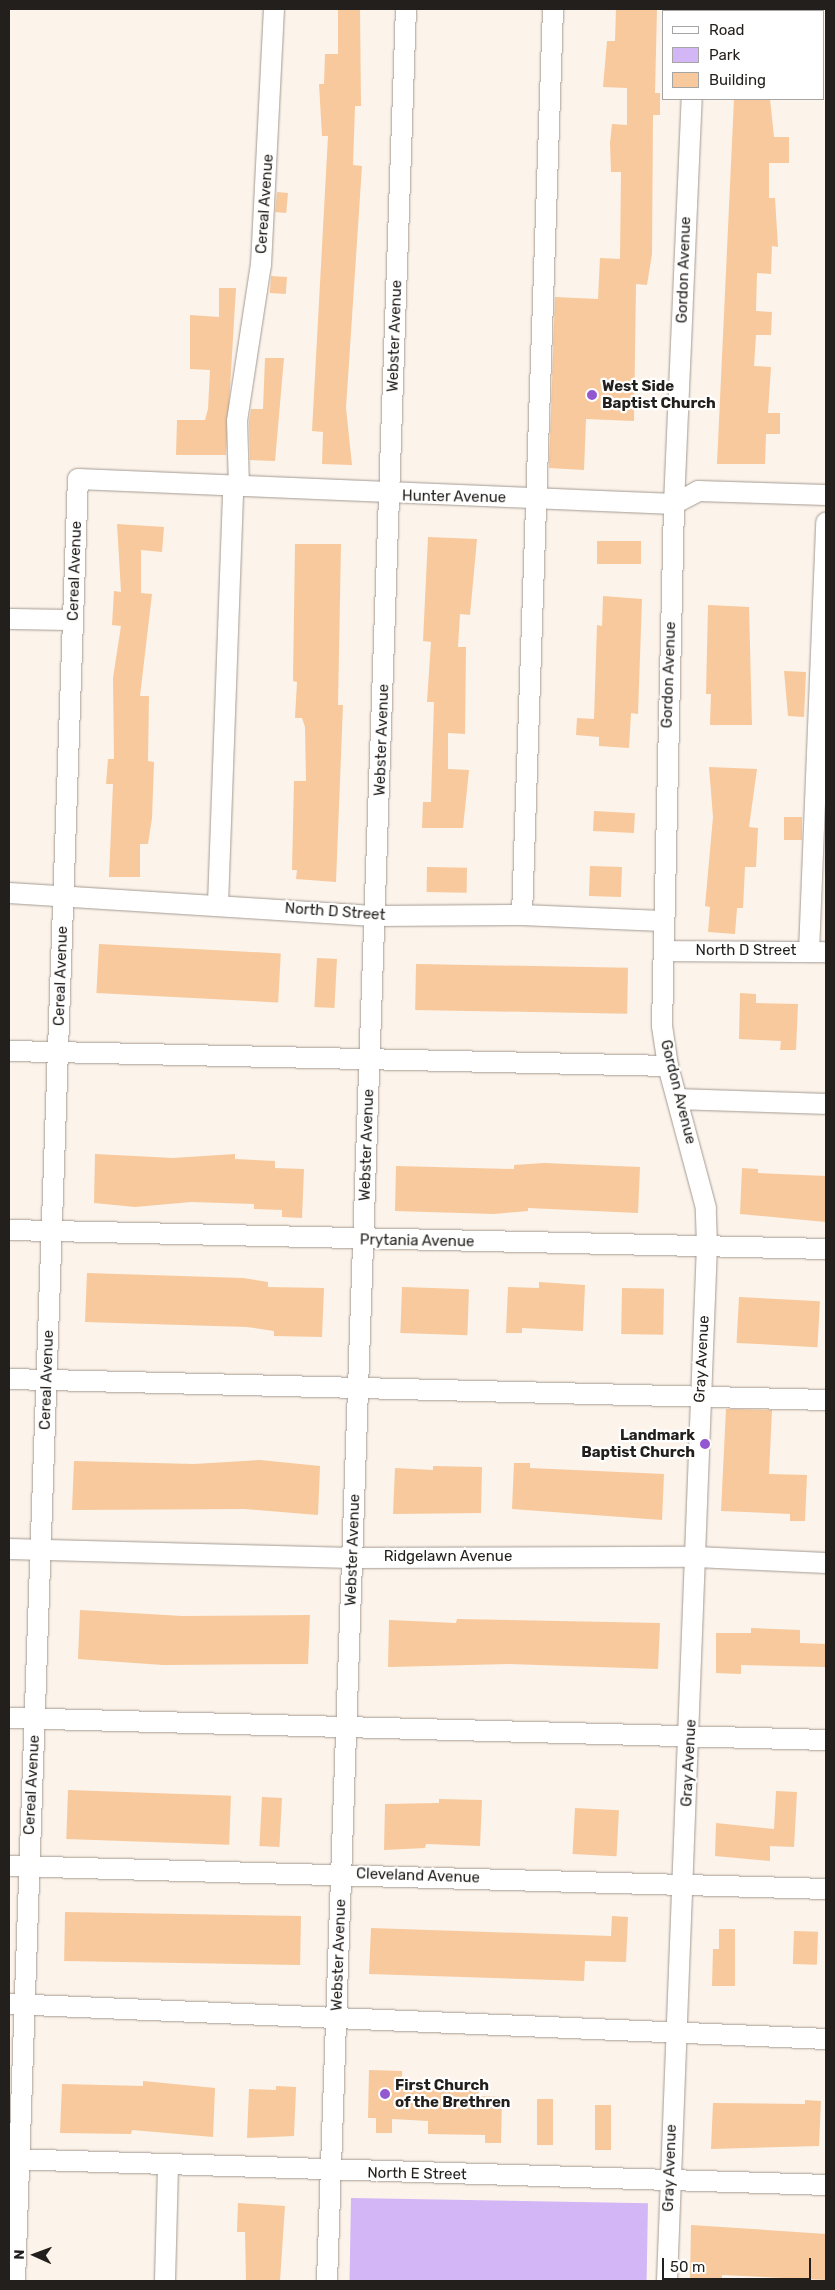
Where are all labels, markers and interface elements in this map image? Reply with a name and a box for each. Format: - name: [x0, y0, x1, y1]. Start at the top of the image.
- legend: [662, 10, 825, 100]
- text: Road: [709, 21, 745, 39]
- text: Park: [709, 46, 740, 64]
- text: Building: [709, 71, 766, 89]
- street label: Cereal Avenue: [253, 153, 277, 255]
- street label: Gordon Avenue: [673, 216, 695, 324]
- street label: Webster Avenue: [384, 279, 406, 393]
- place label: West Side Baptist Church: [602, 377, 716, 412]
- marker: West Side Baptist Church: [586, 389, 598, 401]
- street label: Hunter Avenue: [401, 487, 507, 507]
- street label: Cereal Avenue: [64, 520, 86, 622]
- street label: Gordon Avenue: [658, 621, 680, 729]
- street label: Webster Avenue: [371, 683, 393, 797]
- street label: North D Street: [284, 900, 386, 924]
- street label: Cereal Avenue: [50, 925, 72, 1027]
- street label: North D Street: [696, 942, 796, 960]
- street label: Gordon Avenue: [656, 1038, 700, 1146]
- street label: Webster Avenue: [356, 1088, 378, 1202]
- street label: Prytania Avenue: [359, 1231, 475, 1251]
- street label: Gray Avenue: [691, 1314, 713, 1404]
- street label: Cereal Avenue: [36, 1329, 58, 1431]
- place label: Landmark Baptist Church: [581, 1426, 695, 1461]
- marker: Landmark Baptist Church: [699, 1438, 711, 1450]
- street label: Webster Avenue: [342, 1493, 364, 1607]
- street label: Ridgelawn Avenue: [384, 1548, 512, 1566]
- street label: Gray Avenue: [678, 1718, 700, 1808]
- street label: Cereal Avenue: [20, 1734, 44, 1836]
- street label: Cleveland Avenue: [356, 1865, 480, 1887]
- street label: Webster Avenue: [328, 1898, 350, 2012]
- place label: First Church of the Brethren: [395, 2076, 511, 2111]
- marker: First Church of the Brethren: [379, 2088, 391, 2100]
- street label: Gray Avenue: [659, 2124, 681, 2212]
- street label: North E Street: [367, 2164, 467, 2184]
- north arrow: [10, 2230, 60, 2280]
- scale bar: [665, 2248, 814, 2280]
- text: N: [11, 2249, 28, 2260]
- text: 50 m: [670, 2258, 705, 2276]

